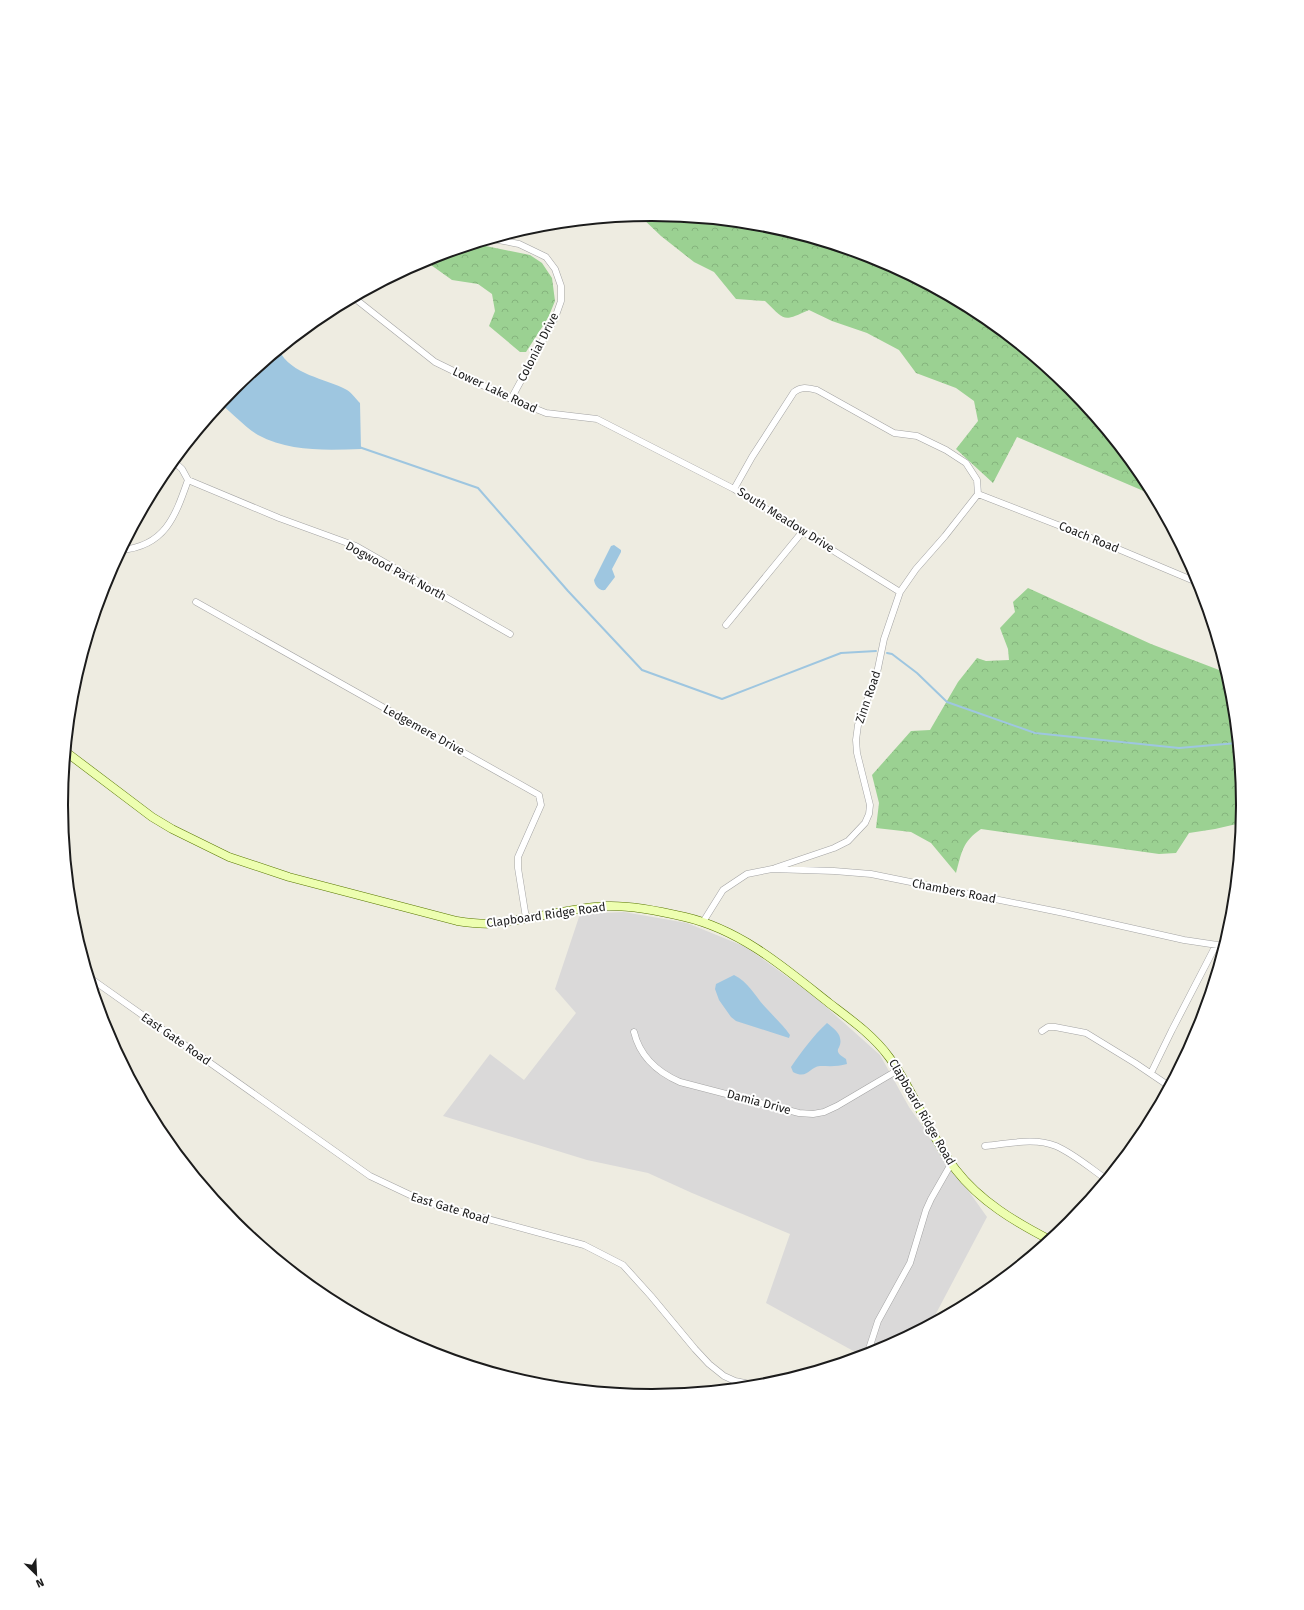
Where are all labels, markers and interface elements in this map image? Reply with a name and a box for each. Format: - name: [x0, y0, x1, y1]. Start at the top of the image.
- street label: Colonial Drive: [515, 310, 561, 384]
- street label: Lower Lake Road: [451, 364, 539, 416]
- street label: South Meadow Drive: [735, 485, 837, 555]
- street label: Coach Road: [1057, 519, 1121, 555]
- street label: Dogwood Park North: [343, 539, 449, 603]
- street label: Zinn Road: [852, 669, 884, 725]
- street label: Ledgemere Drive: [381, 702, 467, 758]
- street label: Chambers Road: [911, 876, 997, 906]
- street label: Clapboard Ridge Road: [486, 900, 606, 930]
- street label: East Gate Road: [139, 1010, 213, 1068]
- street label: Clapboard Ridge Road: [886, 1056, 958, 1168]
- street label: Damia Drive: [725, 1087, 793, 1117]
- street label: East Gate Road: [409, 1189, 491, 1227]
- north arrow: [16, 1554, 56, 1594]
- text: N: [34, 1575, 46, 1590]

